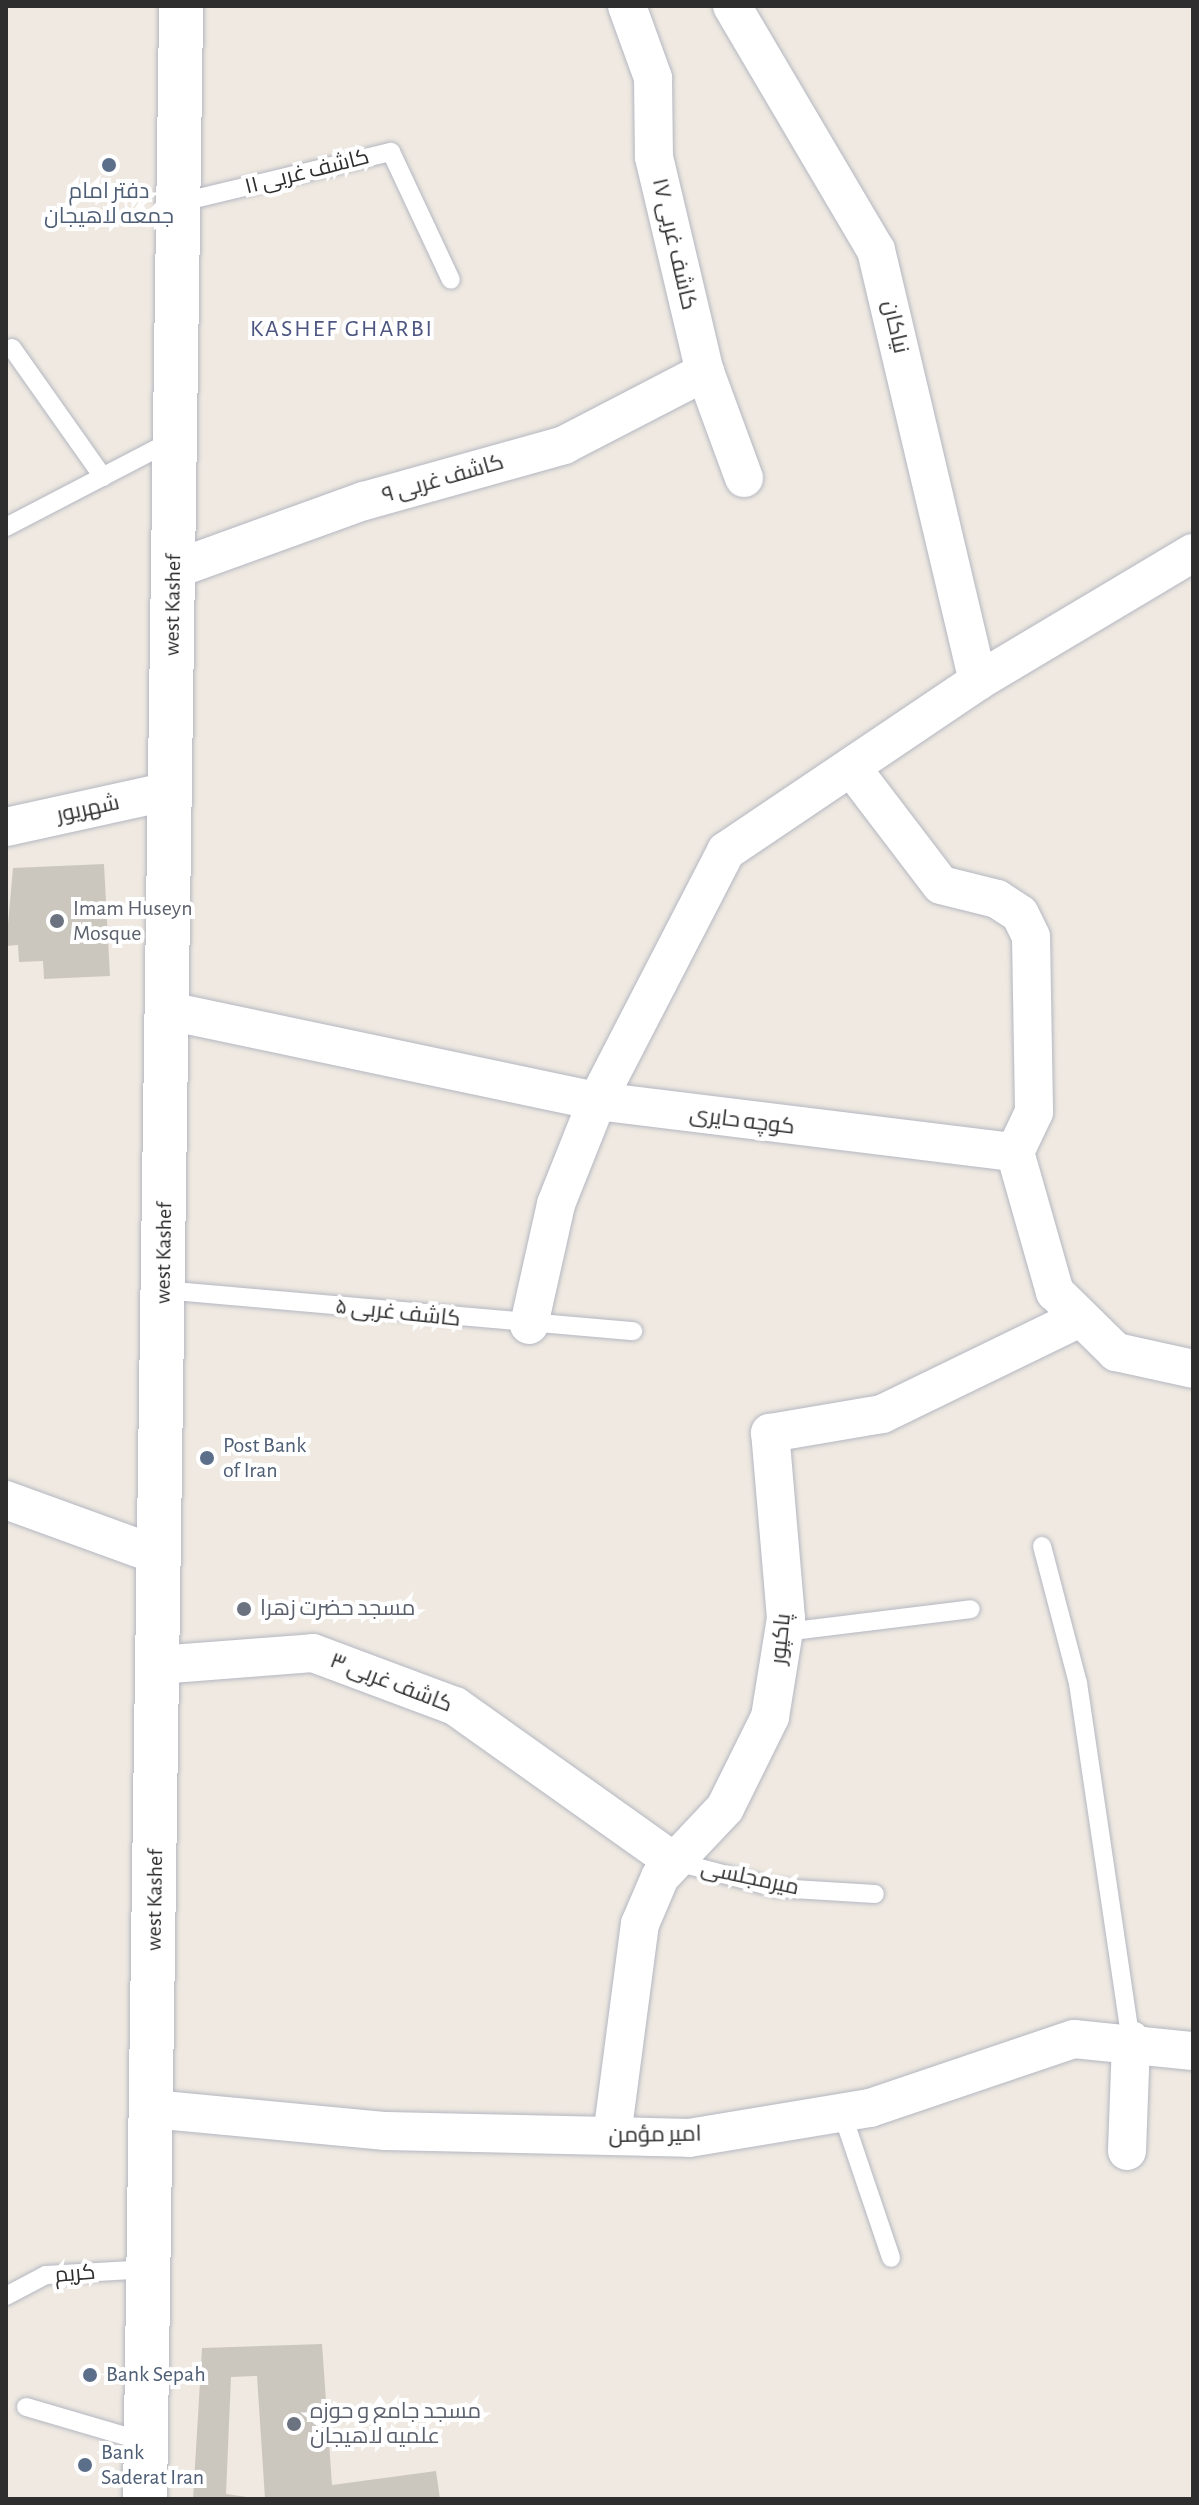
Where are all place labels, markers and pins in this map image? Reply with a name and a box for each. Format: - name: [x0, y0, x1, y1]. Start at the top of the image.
- marker: دفتر امام جمعه لاهیجان: [100, 156, 118, 174]
- place label: دفتر امام جمعه لاهیجان: [44, 178, 174, 230]
- place label: Imam Huseyn Mosque: [73, 895, 193, 946]
- marker: Imam Huseyn Mosque: [48, 912, 66, 930]
- place label: Post Bank of Iran: [223, 1432, 306, 1484]
- marker: Post Bank of Iran: [198, 1449, 216, 1467]
- place label: مسجد حضرت زهرا: [260, 1596, 415, 1622]
- marker: مسجد حضرت زهرا: [235, 1600, 253, 1618]
- place label: Bank Sepah: [106, 2362, 206, 2388]
- marker: Bank Sepah: [81, 2366, 99, 2384]
- place label: مسجد جامع و حوزه علمیه لاهیجان: [310, 2398, 481, 2450]
- marker: مسجد جامع و حوزه علمیه لاهیجان: [285, 2415, 303, 2433]
- place label: Bank Saderat Iran: [101, 2439, 204, 2490]
- marker: Bank Saderat Iran: [76, 2456, 94, 2474]

